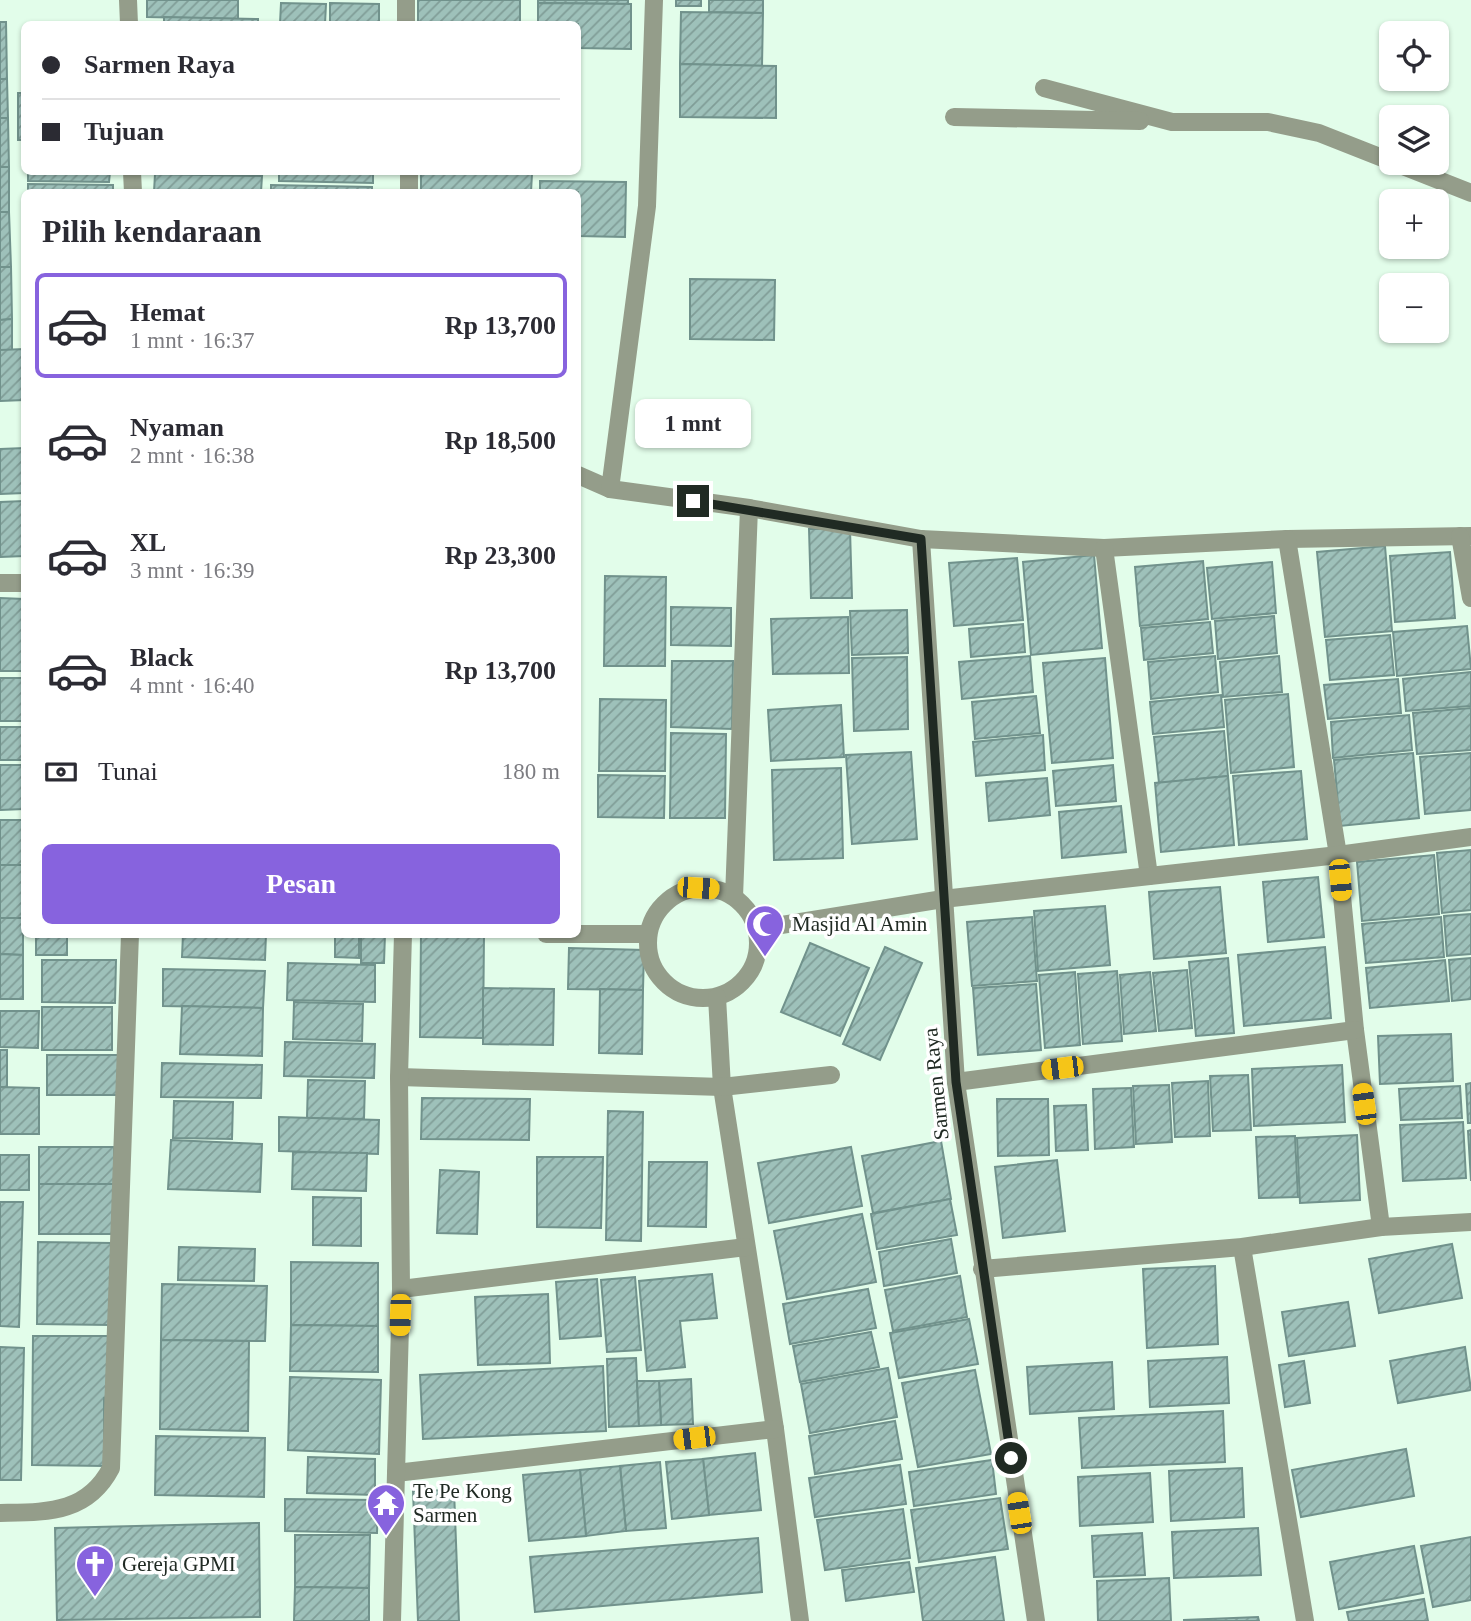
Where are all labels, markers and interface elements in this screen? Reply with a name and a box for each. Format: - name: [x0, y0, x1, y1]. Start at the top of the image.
- map controls: [1379, 21, 1449, 343]
- button: locate: [1379, 21, 1449, 91]
- text: Sarmen Raya: [84, 50, 235, 79]
- button: layers: [1379, 105, 1449, 175]
- text: Tujuan: [84, 117, 164, 146]
- button: +: [1379, 189, 1449, 259]
- text: Pilih kendaraan: [42, 213, 262, 249]
- button: −: [1379, 273, 1449, 343]
- icon: car: [46, 294, 109, 357]
- text: Hemat: [130, 298, 205, 327]
- text: Rp 13,700: [445, 311, 556, 340]
- text: 1 mnt · 16:37: [130, 328, 255, 353]
- callout: 1 mnt: [635, 400, 751, 448]
- icon: car: [46, 409, 109, 472]
- text: 1 mnt: [665, 411, 721, 436]
- text: Nyaman: [130, 413, 224, 442]
- text: Rp 18,500: [445, 426, 556, 455]
- text: 2 mnt · 16:38: [130, 443, 255, 468]
- route end: [677, 485, 709, 517]
- icon: car: [46, 524, 109, 587]
- text: XL: [130, 528, 166, 557]
- text: Rp 23,300: [445, 541, 556, 570]
- text: 3 mnt · 16:39: [130, 558, 255, 583]
- icon: car: [46, 639, 109, 702]
- text: Black: [130, 643, 194, 672]
- text: Rp 13,700: [445, 656, 556, 685]
- text: 4 mnt · 16:40: [130, 673, 255, 698]
- icon: cash: [42, 753, 80, 791]
- text: Tunai: [98, 757, 158, 786]
- text: 180 m: [502, 759, 560, 784]
- button: Pesan: [42, 844, 560, 924]
- car: [1328, 858, 1353, 902]
- car: [677, 876, 720, 900]
- mosque icon: Masjid Al Amin: [744, 903, 786, 958]
- place label: Masjid Al Amin: [792, 912, 928, 936]
- street label: Sarmen Raya: [918, 1026, 954, 1141]
- car: [1040, 1055, 1085, 1081]
- car: [1351, 1082, 1378, 1126]
- car: [389, 1294, 412, 1336]
- car: [672, 1425, 717, 1451]
- route start: [995, 1442, 1027, 1474]
- place label: Te Pe Kong Sarmen: [413, 1479, 512, 1527]
- temple icon: Te Pe Kong Sarmen: [365, 1482, 407, 1537]
- car: [1006, 1491, 1033, 1535]
- church icon: Gereja GPMI: [74, 1543, 116, 1598]
- place label: Gereja GPMI: [122, 1552, 236, 1576]

